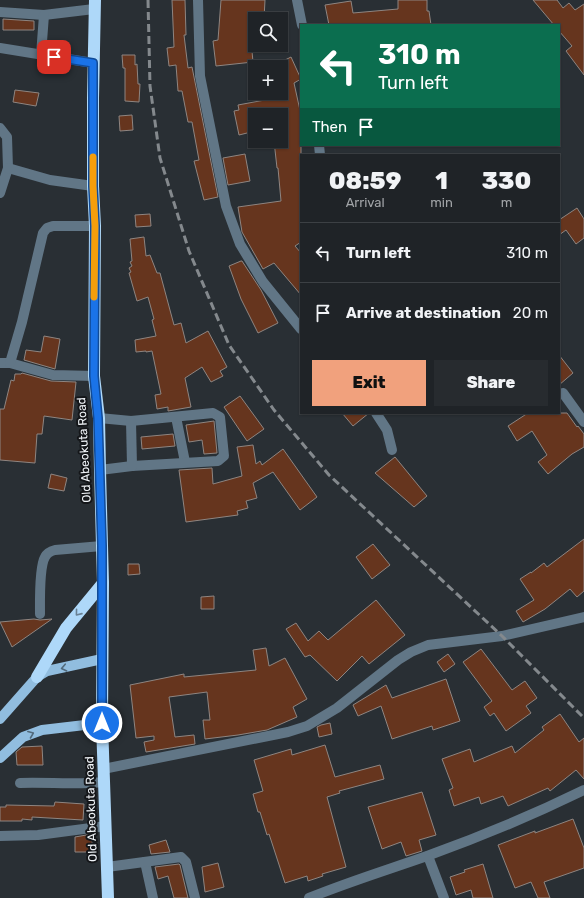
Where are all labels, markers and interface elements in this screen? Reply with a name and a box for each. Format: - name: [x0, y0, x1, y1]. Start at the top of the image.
- map controls: [248, 12, 288, 148]
- button: search: [248, 12, 288, 52]
- text: 310 m: [378, 38, 461, 71]
- pin: [37, 40, 71, 74]
- icon: left: [312, 40, 364, 92]
- icon: arrive: [43, 46, 65, 68]
- button: +: [248, 60, 288, 100]
- text: Turn left: [378, 72, 448, 94]
- button: −: [248, 108, 288, 148]
- icon: arrive: [355, 116, 377, 138]
- text: Then: [312, 118, 347, 136]
- text: 08:59: [329, 167, 402, 195]
- text: 1: [435, 167, 448, 195]
- text: 330: [482, 167, 531, 195]
- text: Arrival: [346, 195, 385, 210]
- text: min: [430, 195, 453, 210]
- text: m: [501, 195, 512, 210]
- icon: left: [312, 242, 334, 264]
- text: Turn left: [346, 244, 411, 262]
- text: 310 m: [506, 244, 548, 262]
- icon: arrive: [312, 302, 334, 324]
- text: Arrive at destination: [346, 304, 501, 322]
- text: 20 m: [513, 304, 548, 322]
- button: Exit: [312, 360, 426, 406]
- button: Share: [434, 360, 548, 406]
- street label: Old Abeokuta Road: [74, 397, 94, 503]
- one-way arrow: [76, 609, 83, 616]
- one-way arrow: [61, 663, 67, 671]
- position arrow: [81, 702, 123, 744]
- one-way arrow: [27, 731, 34, 739]
- street label: Old Abeokuta Road: [82, 756, 100, 862]

